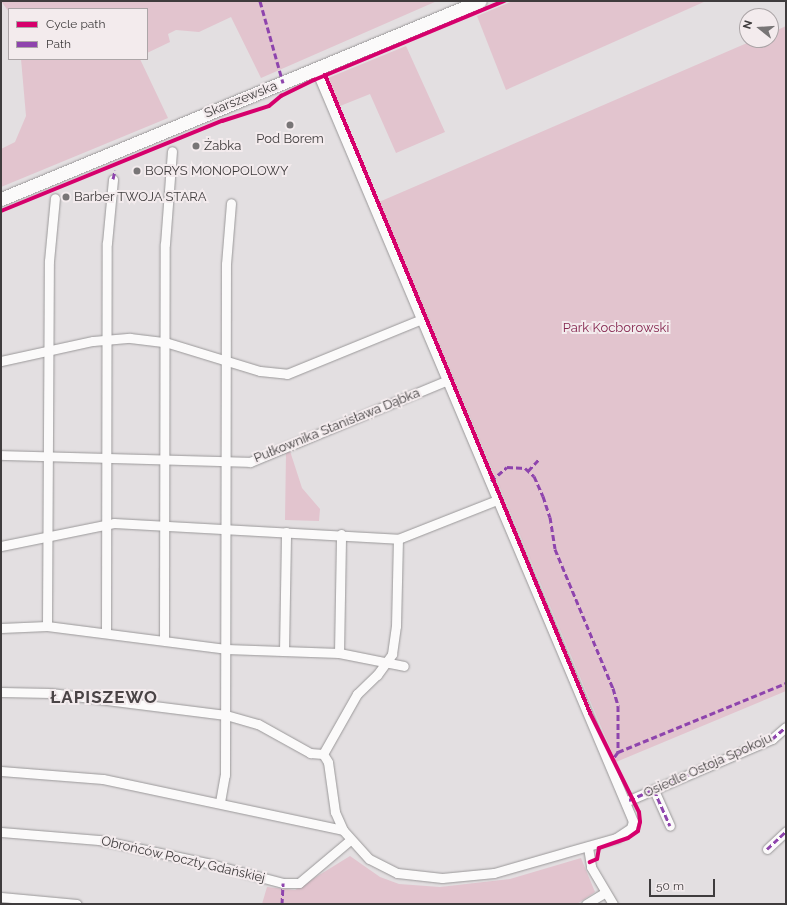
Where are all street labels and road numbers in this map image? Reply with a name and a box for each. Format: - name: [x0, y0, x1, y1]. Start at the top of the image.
- street label: Skarszewska: [202, 78, 280, 122]
- street label: Pułkownika Stanisława Dąbka: [252, 386, 422, 466]
- street label: Osiedle Ostoja Spokoju: [641, 731, 775, 801]
- street label: Obrońców Poczty Gdańskiej: [99, 833, 267, 887]

